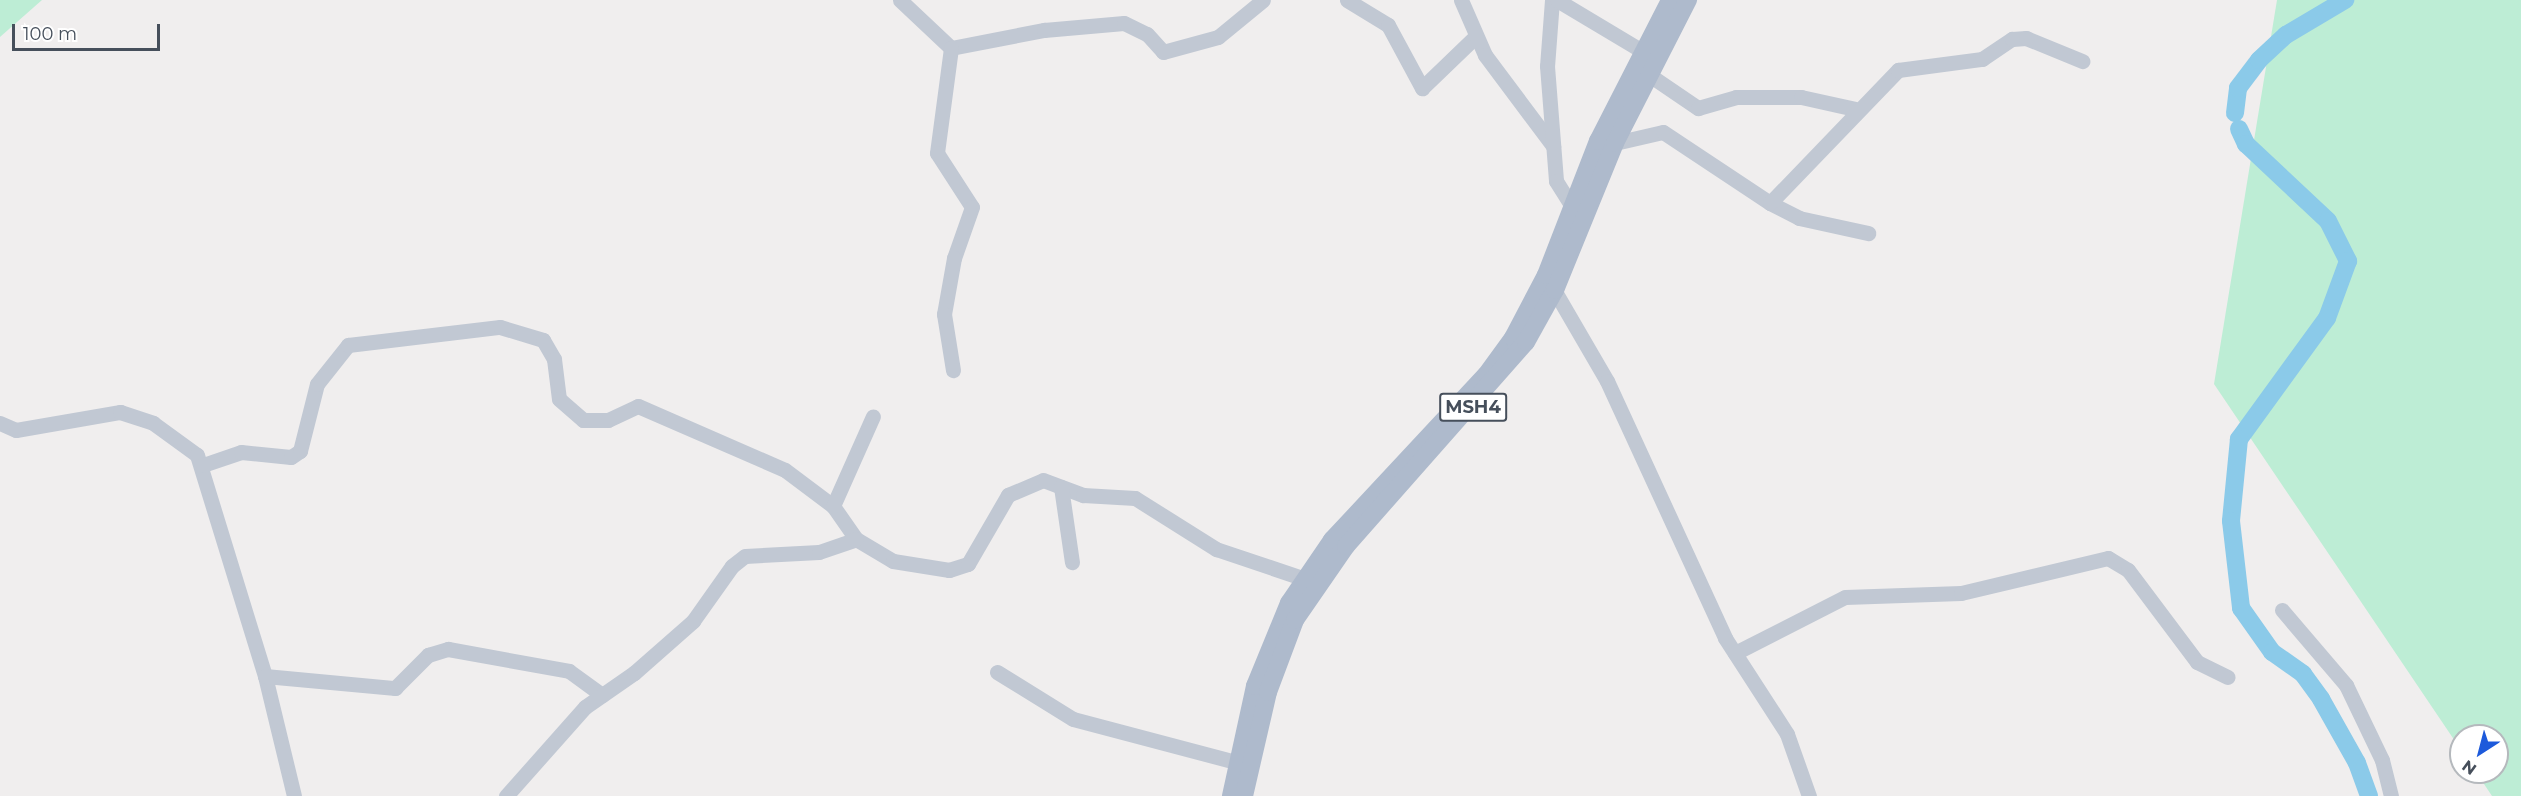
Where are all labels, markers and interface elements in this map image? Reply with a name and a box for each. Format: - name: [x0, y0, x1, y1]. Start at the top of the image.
- scale bar: [15, 12, 164, 50]
- text: 100 m: [23, 23, 77, 45]
- road number: MSH4: [1438, 392, 1508, 422]
- north arrow: [2449, 724, 2509, 784]
- text: N: [2458, 756, 2480, 779]

